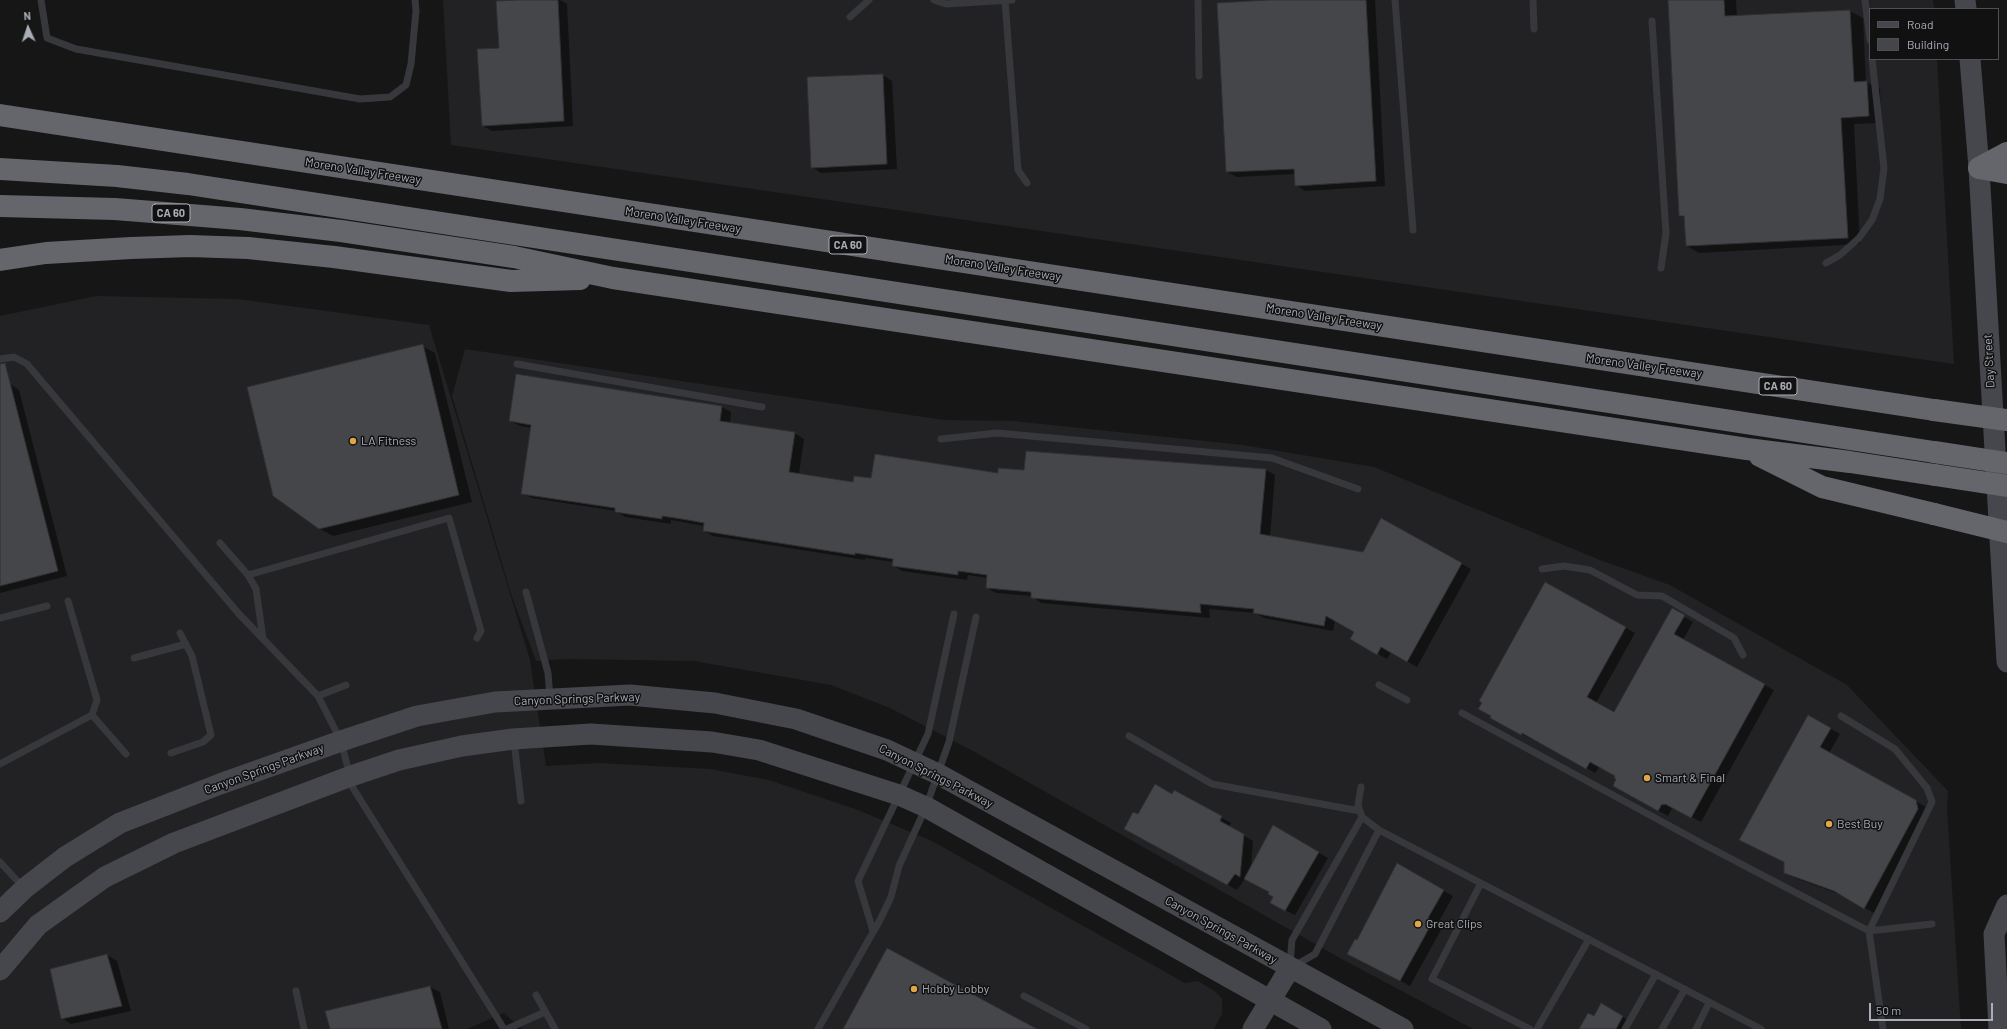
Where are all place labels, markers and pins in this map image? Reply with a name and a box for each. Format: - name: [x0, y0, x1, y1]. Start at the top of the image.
- place label: LA Fitness: [361, 434, 416, 448]
- marker: LA Fitness: [348, 436, 358, 446]
- place label: Smart & Final: [1655, 771, 1725, 785]
- marker: Smart & Final: [1642, 773, 1652, 783]
- place label: Best Buy: [1837, 817, 1883, 831]
- marker: Best Buy: [1824, 819, 1834, 829]
- place label: Great Clips: [1426, 917, 1482, 931]
- marker: Great Clips: [1413, 919, 1423, 929]
- place label: Hobby Lobby: [922, 982, 989, 996]
- marker: Hobby Lobby: [909, 984, 919, 994]

